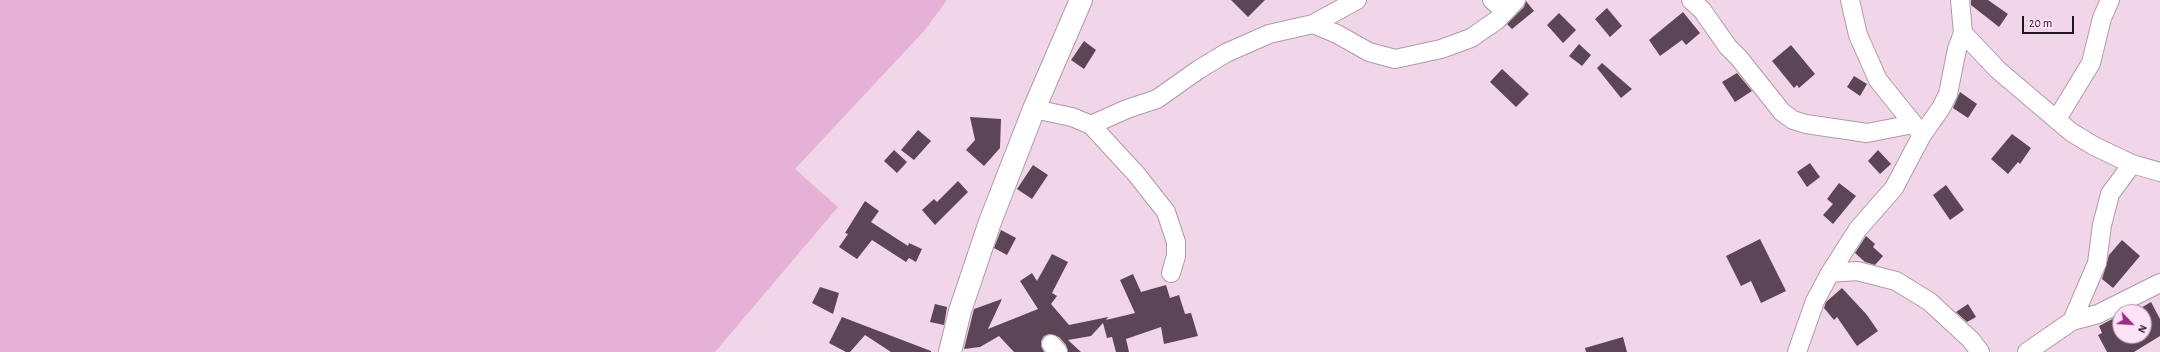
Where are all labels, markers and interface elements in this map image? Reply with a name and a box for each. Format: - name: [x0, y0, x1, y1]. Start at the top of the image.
- scale bar: [2024, 8, 2076, 34]
- text: 20 m: [2029, 17, 2052, 29]
- north arrow: [2112, 304, 2152, 344]
- text: N: [2136, 323, 2149, 335]

